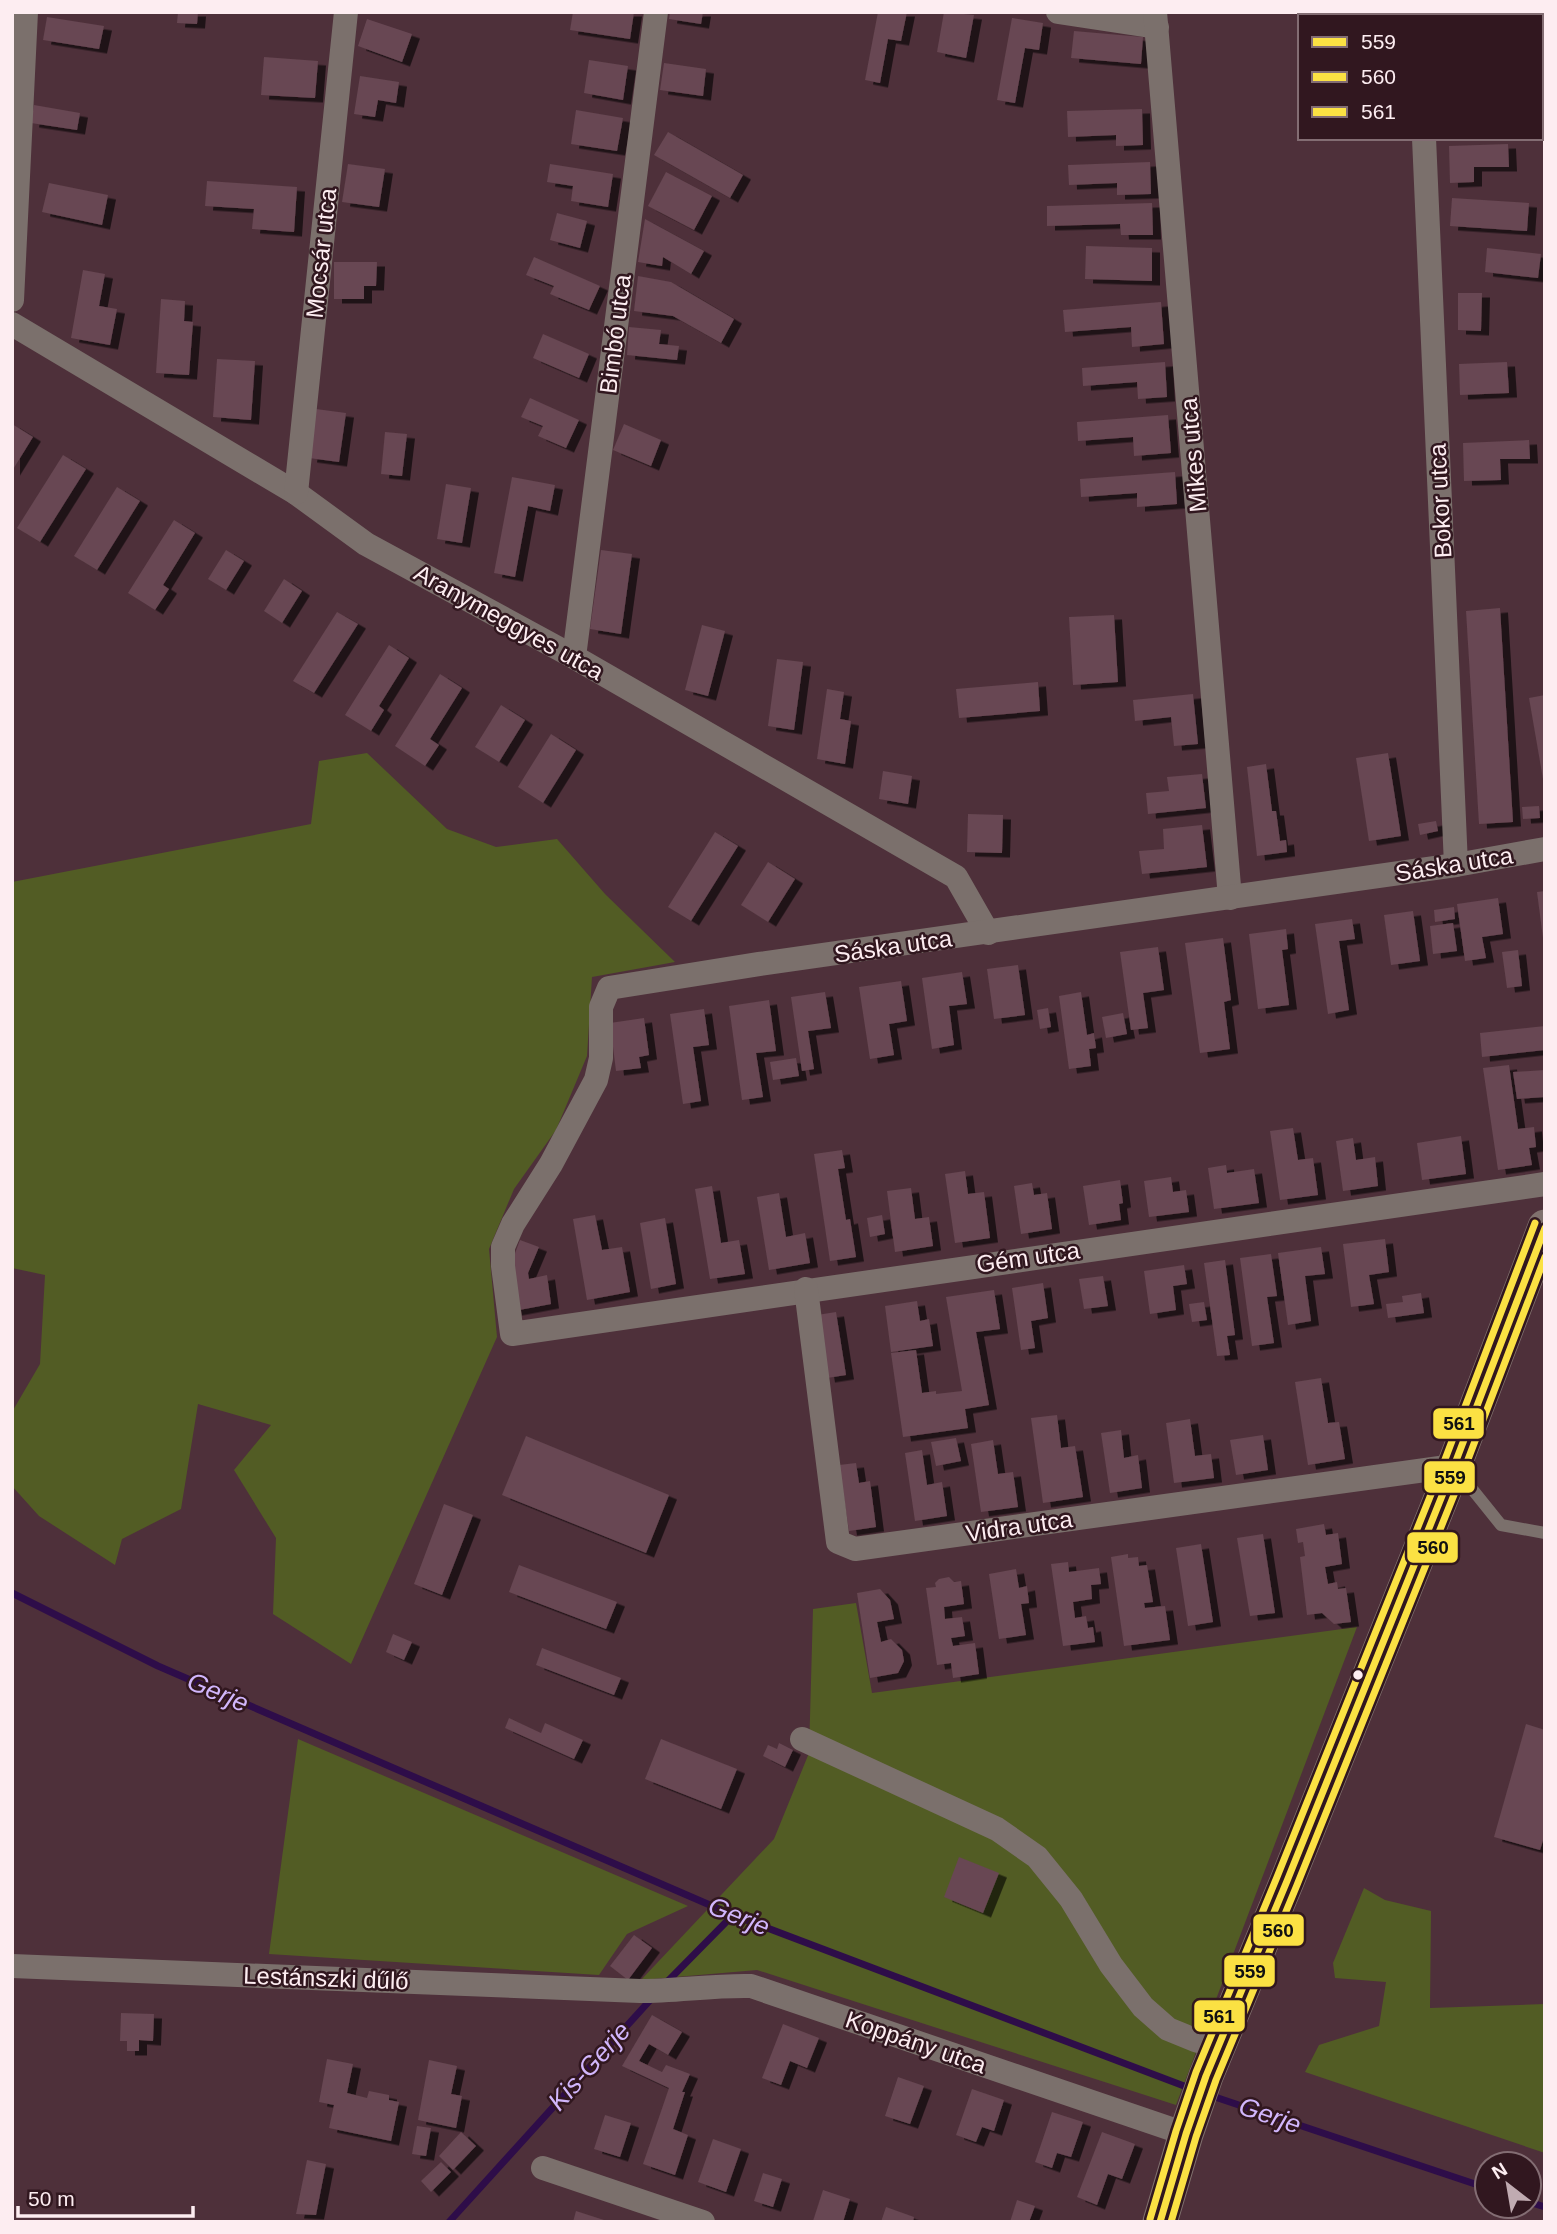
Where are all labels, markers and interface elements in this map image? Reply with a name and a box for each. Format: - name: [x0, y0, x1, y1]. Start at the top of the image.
- legend: [1298, 14, 1543, 140]
- text: 559: [1361, 30, 1396, 53]
- text: 560: [1361, 65, 1396, 88]
- text: 561: [1361, 100, 1396, 123]
- street label: Mocsár utca: [301, 186, 341, 319]
- street label: Bimbó utca: [594, 272, 636, 395]
- street label: Mikes utca: [1174, 396, 1211, 513]
- street label: Bokor utca: [1423, 442, 1456, 559]
- street label: Aranymeggyes utca: [410, 559, 609, 686]
- street label: Sáska utca: [1393, 841, 1515, 887]
- street label: Sáska utca: [832, 924, 954, 968]
- street label: Gém utca: [975, 1236, 1082, 1278]
- line badge: 561: [1432, 1407, 1485, 1440]
- text: 561: [1443, 1413, 1475, 1434]
- line badge: 559: [1423, 1460, 1476, 1494]
- text: 559: [1434, 1467, 1466, 1488]
- street label: Vidra utca: [964, 1505, 1075, 1547]
- line badge: 560: [1406, 1531, 1459, 1564]
- text: 560: [1417, 1537, 1449, 1558]
- water label: Gerje: [183, 1666, 253, 1718]
- unlabelled marker: [1351, 1668, 1365, 1682]
- water label: Gerje: [704, 1890, 774, 1942]
- line badge: 560: [1252, 1913, 1305, 1947]
- text: 560: [1262, 1920, 1294, 1941]
- line badge: 559: [1223, 1954, 1276, 1988]
- text: 559: [1234, 1961, 1266, 1982]
- street label: Lestánszki dűlő: [243, 1962, 409, 1994]
- line badge: 561: [1193, 1999, 1246, 2033]
- street label: Koppány utca: [842, 2005, 990, 2079]
- text: 561: [1203, 2006, 1235, 2027]
- water label: Kis-Gerje: [542, 2016, 636, 2116]
- water label: Gerje: [1235, 2090, 1305, 2140]
- north arrow: [1473, 2150, 1543, 2220]
- text: N: [1488, 2158, 1511, 2183]
- scale bar: [18, 2174, 192, 2218]
- text: 50 m: [28, 2187, 75, 2210]

